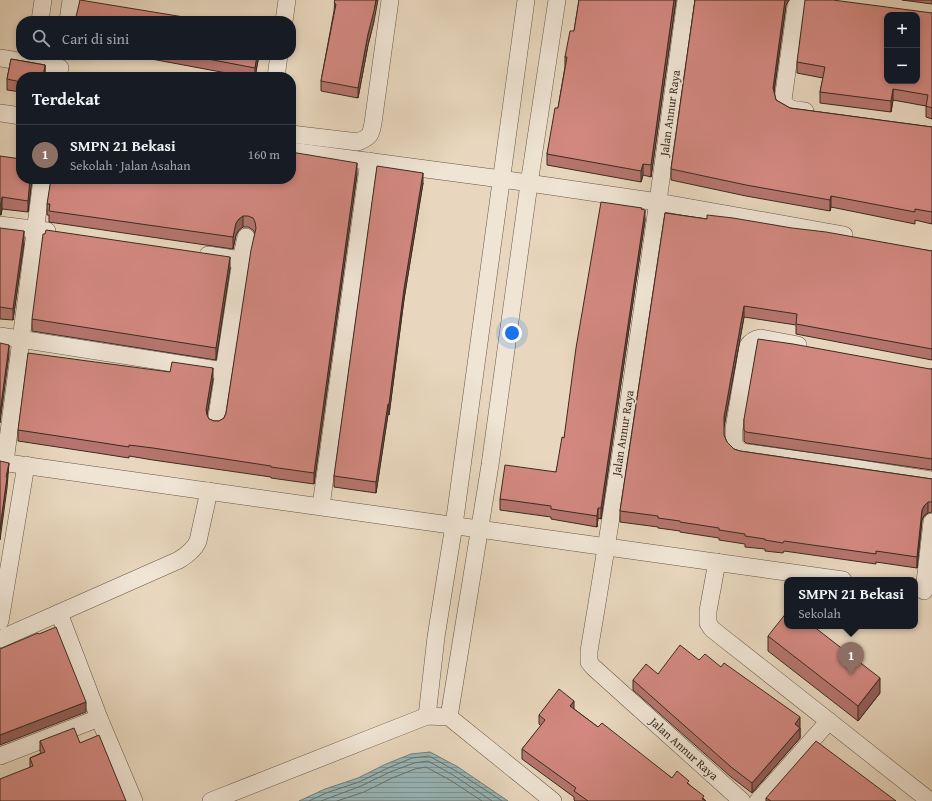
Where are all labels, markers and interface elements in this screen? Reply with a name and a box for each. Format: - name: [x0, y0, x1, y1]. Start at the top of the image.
- map controls: [884, 12, 920, 84]
- button: +: [884, 12, 920, 48]
- search box: [16, 16, 296, 60]
- icon: search: [30, 27, 52, 49]
- text: Cari di sini: [62, 28, 129, 49]
- button: −: [884, 48, 920, 84]
- street label: Jalan Annur Raya: [655, 68, 684, 159]
- text: Terdekat: [32, 86, 100, 111]
- text: SMPN 21 Bekasi: [70, 135, 176, 156]
- text: 1: [42, 145, 48, 164]
- text: 160 m: [248, 145, 280, 164]
- text: Sekolah · Jalan Asahan: [70, 156, 191, 175]
- your location: [502, 323, 522, 343]
- street label: Jalan Annur Raya: [607, 388, 638, 479]
- popup: [784, 577, 918, 629]
- text: SMPN 21 Bekasi: [798, 583, 904, 604]
- text: Sekolah: [798, 604, 841, 623]
- pin: 1: [838, 642, 864, 675]
- street label: Jalan Annur Raya: [645, 712, 723, 784]

